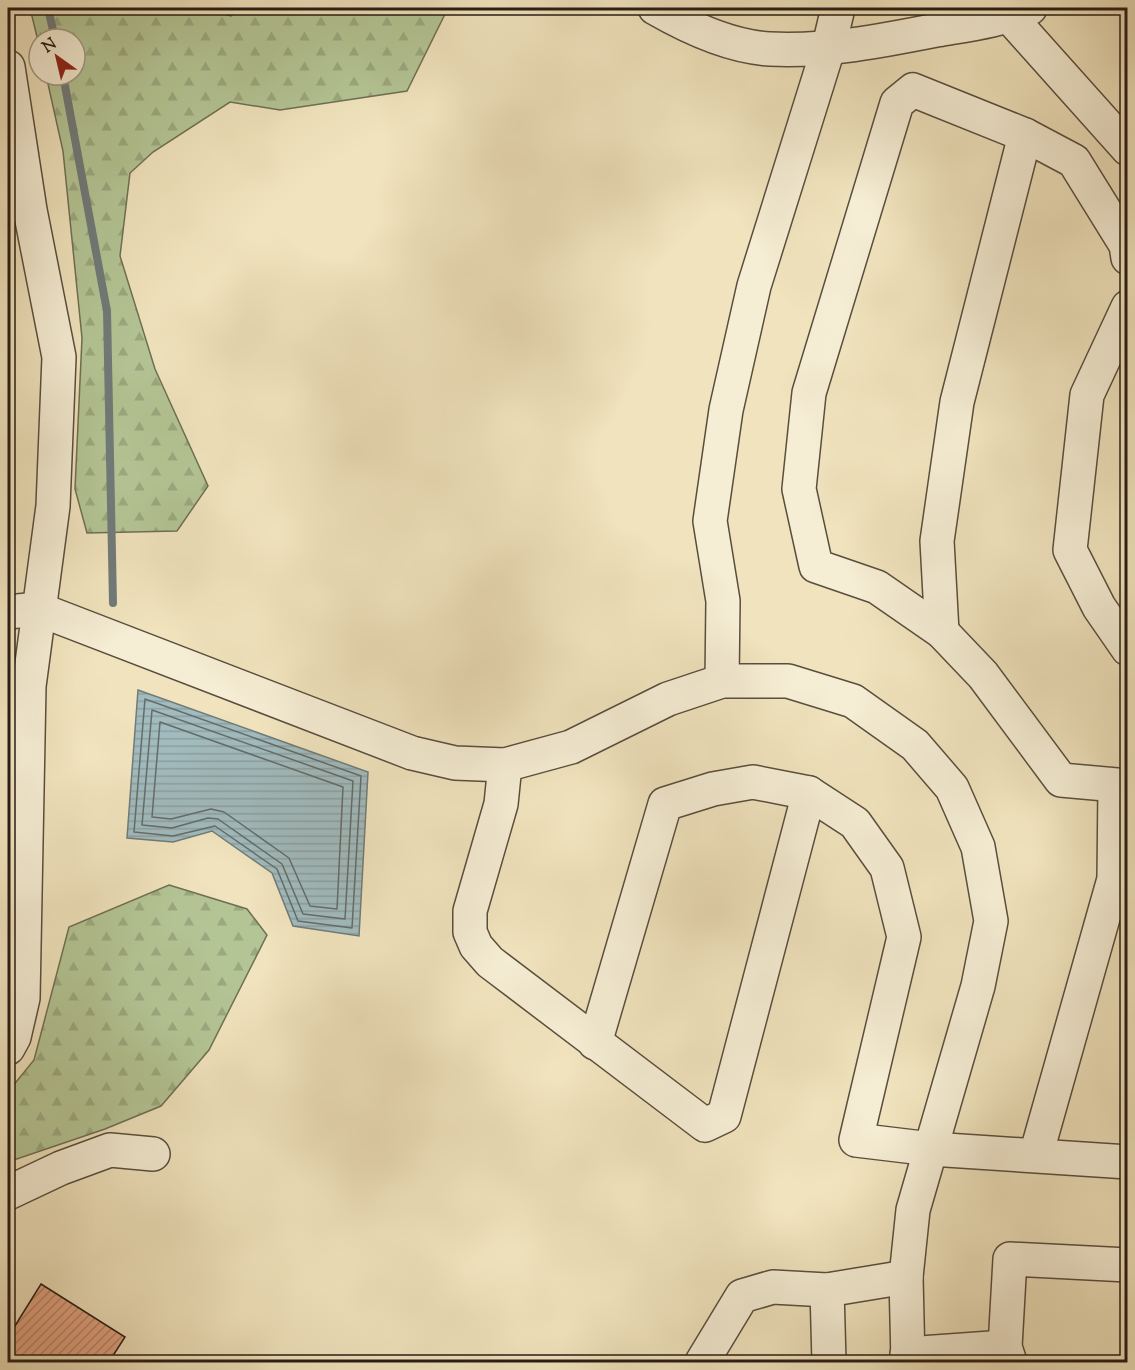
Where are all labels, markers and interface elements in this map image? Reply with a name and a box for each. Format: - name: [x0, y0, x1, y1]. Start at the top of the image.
- north arrow: [27, 27, 87, 87]
- text: N: [38, 33, 62, 60]

